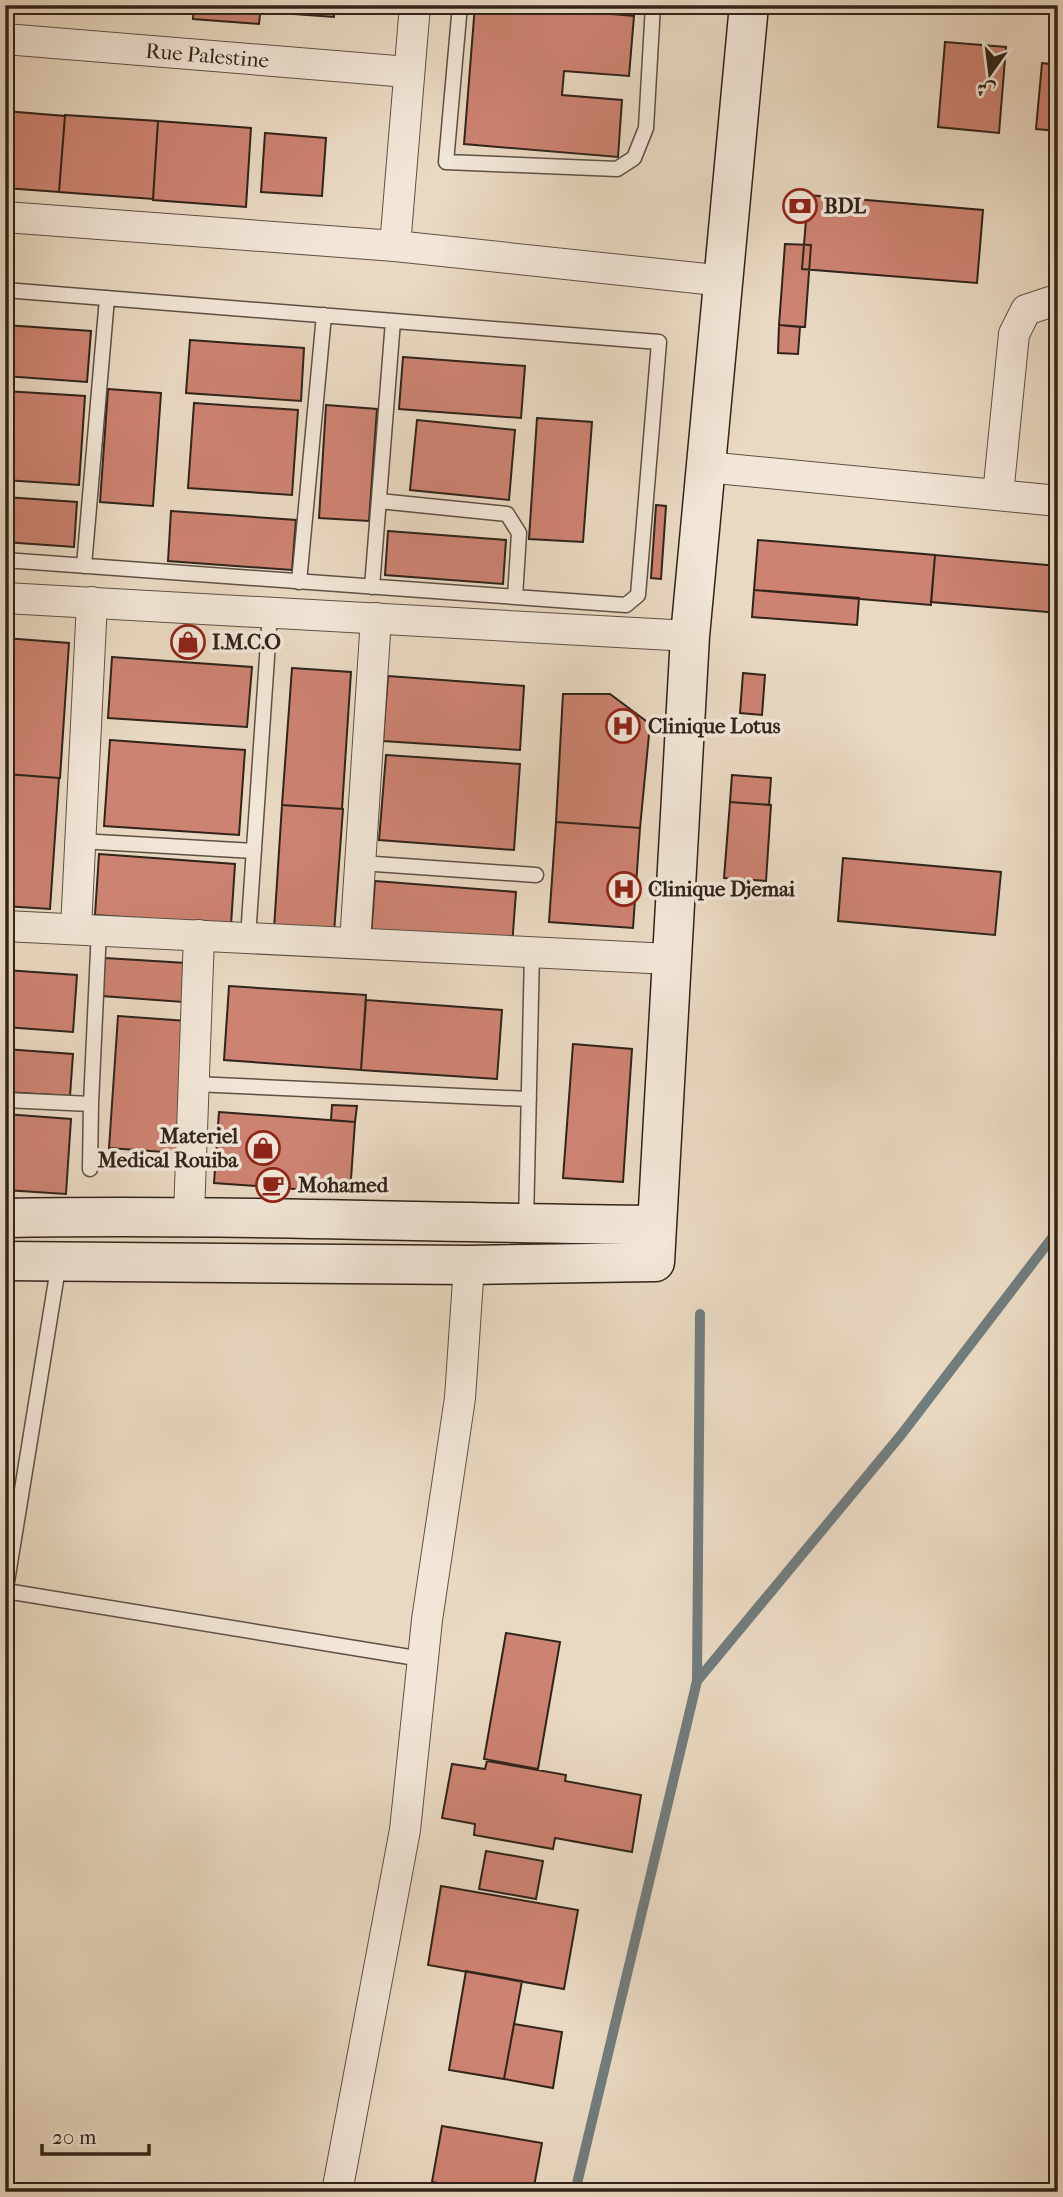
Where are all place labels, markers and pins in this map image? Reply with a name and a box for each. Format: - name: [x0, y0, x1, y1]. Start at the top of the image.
- bank icon: BDL: [781, 187, 819, 225]
- place label: BDL: [824, 194, 866, 218]
- shop icon: I.M.C.O: [169, 623, 207, 661]
- place label: I.M.C.O: [212, 630, 281, 654]
- hospital icon: Clinique Lotus: [604, 707, 642, 745]
- place label: Clinique Lotus: [648, 714, 781, 738]
- hospital icon: Clinique Djemai: [605, 870, 643, 908]
- place label: Clinique Djemai: [648, 877, 796, 901]
- place label: Materiel Medical Rouiba: [97, 1124, 239, 1172]
- shop icon: Materiel Medical Rouiba: [244, 1129, 282, 1167]
- cafe icon: Mohamed: [254, 1166, 292, 1204]
- place label: Mohamed: [297, 1173, 389, 1197]

